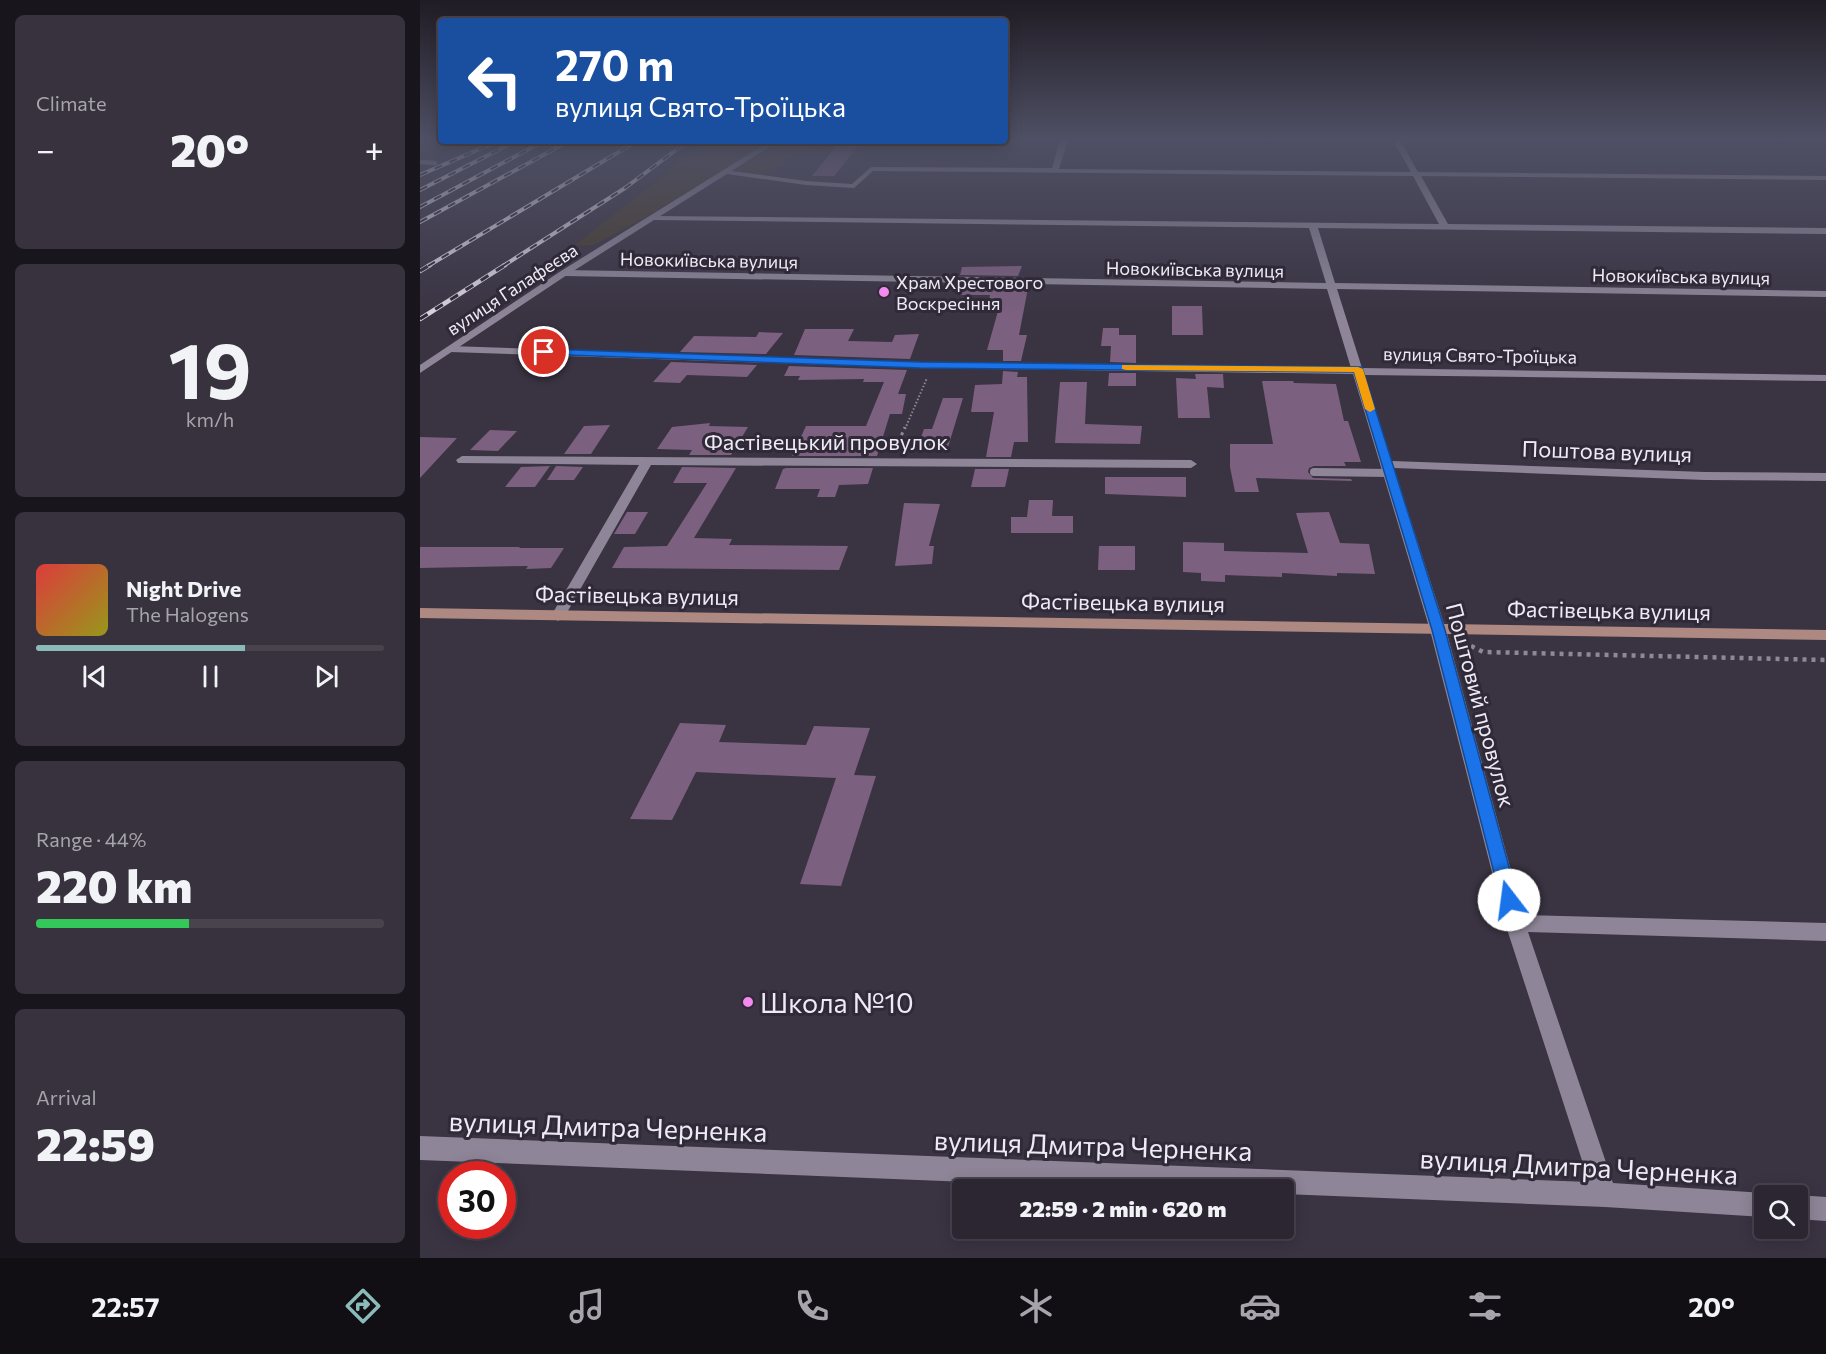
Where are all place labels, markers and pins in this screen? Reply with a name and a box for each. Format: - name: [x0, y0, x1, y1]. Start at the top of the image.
- place label: Храм Хрестового Воскресіння: [896, 271, 1043, 314]
- marker: Храм Хрестового Воскресіння: [877, 285, 891, 299]
- pin: [518, 326, 569, 377]
- place label: Школа №10: [760, 986, 914, 1019]
- marker: Школа №10: [741, 995, 755, 1009]

